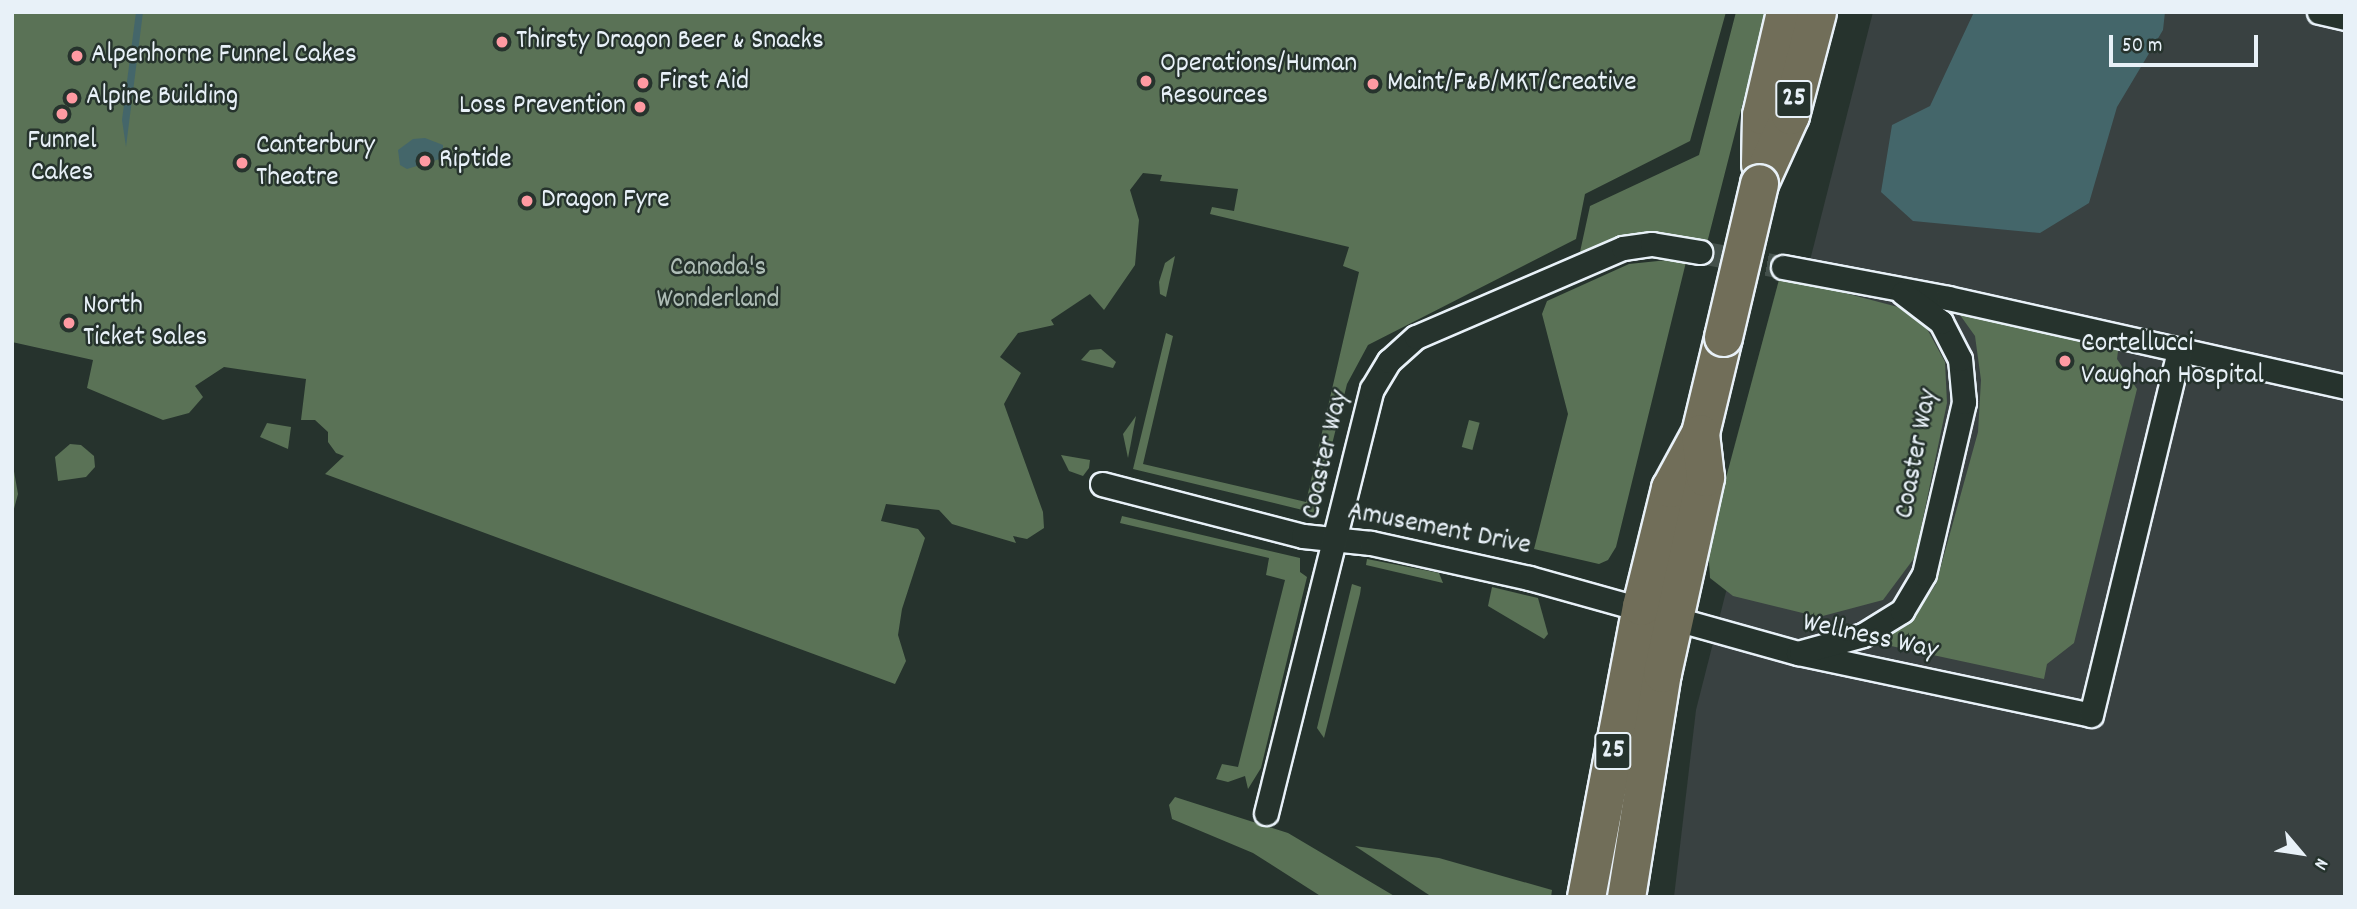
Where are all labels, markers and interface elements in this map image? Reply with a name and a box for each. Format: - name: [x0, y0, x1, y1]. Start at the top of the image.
- scale bar: [2112, 21, 2261, 65]
- place label: Thirsty Dragon Beer & Snacks: [516, 25, 824, 59]
- text: 50 m: [2122, 32, 2162, 62]
- marker: Thirsty Dragon Beer & Snacks: [494, 34, 510, 50]
- place label: Alpenhorne Funnel Cakes: [91, 39, 357, 73]
- marker: Alpenhorne Funnel Cakes: [69, 48, 85, 64]
- place label: Operations/Human Resources: [1160, 48, 1357, 114]
- place label: First Aid: [659, 66, 749, 100]
- place label: Maint/F&B/MKT/Creative: [1387, 67, 1637, 101]
- marker: First Aid: [633, 73, 653, 93]
- marker: Operations/Human Resources: [1138, 73, 1154, 89]
- marker: Maint/F&B/MKT/Creative: [1365, 76, 1381, 92]
- road number: 25: [1775, 76, 1813, 122]
- place label: Alpine Building: [86, 81, 238, 115]
- marker: Alpine Building: [64, 90, 80, 106]
- place label: Loss Prevention: [459, 90, 626, 124]
- marker: Loss Prevention: [632, 99, 648, 115]
- marker: Funnel Cakes: [54, 106, 70, 122]
- place label: Funnel Cakes: [27, 125, 97, 191]
- place label: Canterbury Theatre: [256, 130, 375, 196]
- place label: Riptide: [439, 144, 512, 178]
- marker: Riptide: [417, 153, 433, 169]
- marker: Canterbury Theatre: [234, 155, 250, 171]
- place label: Dragon Fyre: [541, 184, 670, 218]
- marker: Dragon Fyre: [519, 193, 535, 209]
- park label: Canada's Wonderland: [656, 252, 780, 318]
- place label: North Ticket Sales: [83, 290, 207, 356]
- marker: North Ticket Sales: [61, 315, 77, 331]
- place label: Cortellucci Vaughan Hospital: [2081, 328, 2264, 394]
- marker: Cortellucci Vaughan Hospital: [2055, 351, 2075, 371]
- street label: Coaster Way: [1889, 386, 1947, 522]
- street label: Coaster Way: [1296, 387, 1358, 523]
- street label: Amusement Drive: [1345, 496, 1533, 564]
- street label: Wellness Way: [1799, 607, 1941, 669]
- road number: 25: [1594, 729, 1632, 774]
- north arrow: [2266, 818, 2336, 888]
- text: N: [2306, 853, 2334, 874]

